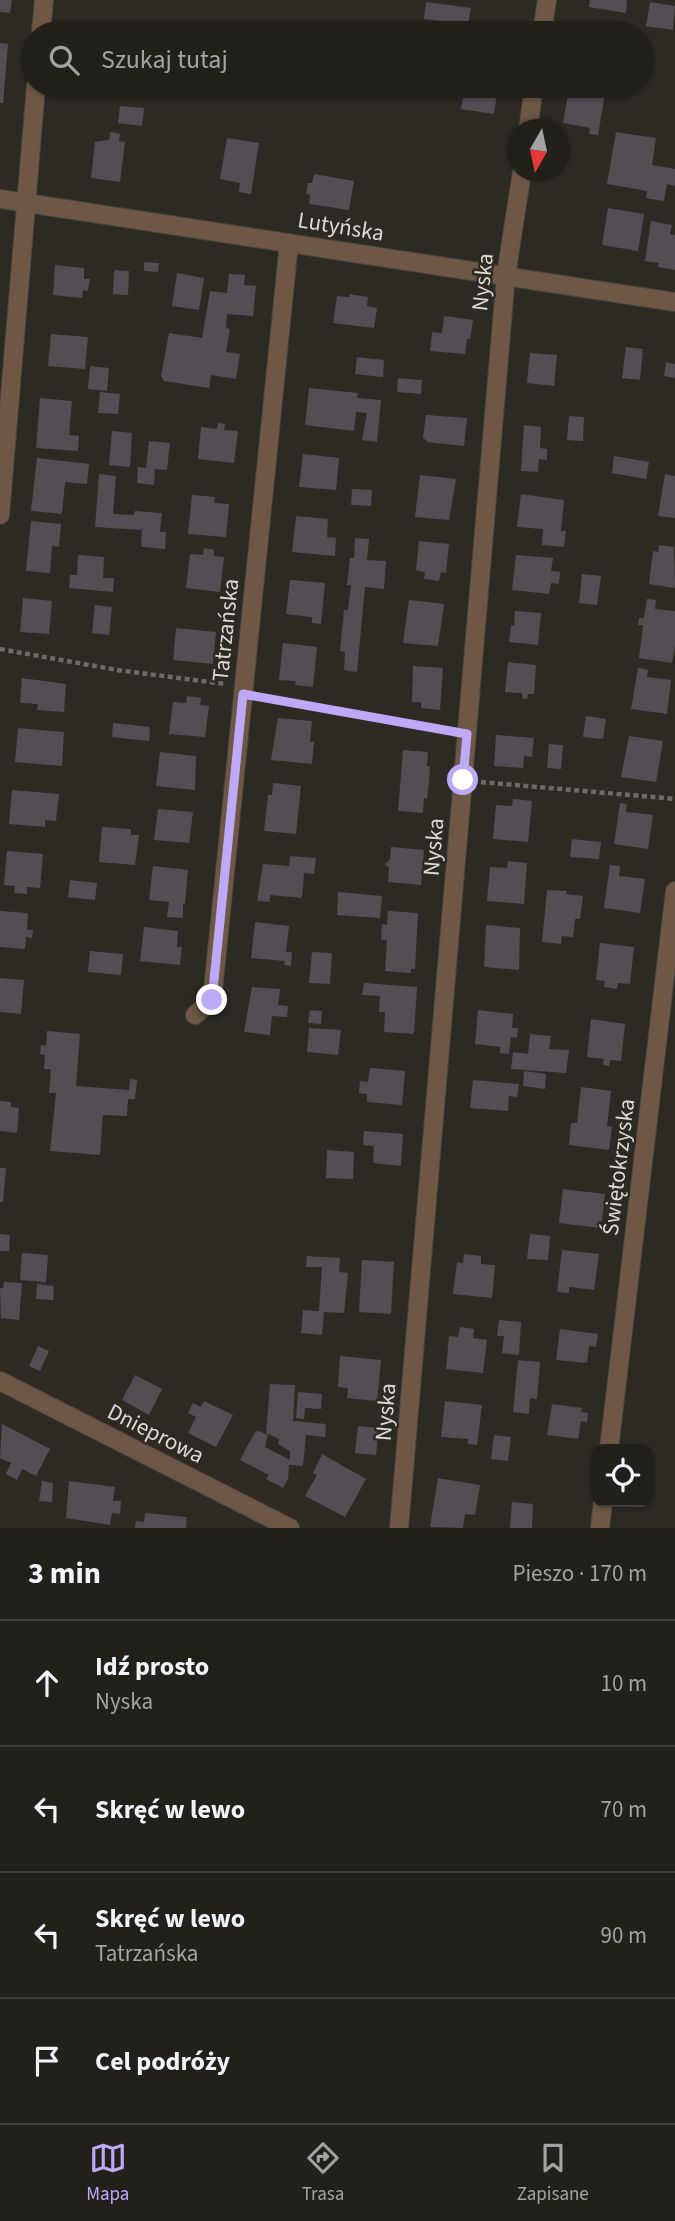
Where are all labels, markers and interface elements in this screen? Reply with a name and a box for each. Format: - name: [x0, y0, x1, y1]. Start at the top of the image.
- search box: [21, 21, 654, 98]
- icon: search: [45, 41, 83, 79]
- text: Szukaj tutaj: [101, 41, 228, 78]
- north arrow: [507, 119, 570, 182]
- street label: Lutyńska: [295, 203, 386, 250]
- street label: Nyska: [463, 251, 502, 313]
- street label: Tatrzańska: [204, 577, 247, 683]
- route start: [447, 764, 478, 795]
- street label: Nyska: [415, 817, 452, 877]
- route end: [196, 984, 227, 1015]
- street label: Świętokrzyska: [594, 1097, 643, 1237]
- street label: Nyska: [367, 1382, 404, 1442]
- street label: Dnieprowa: [102, 1395, 210, 1472]
- map controls: [591, 1444, 654, 1507]
- button: locate: [591, 1444, 654, 1507]
- text: 3 min: [28, 1552, 101, 1595]
- text: Pieszo · 170 m: [512, 1557, 647, 1590]
- text: Idź prosto: [95, 1648, 209, 1685]
- icon: ahead: [28, 1664, 66, 1702]
- text: 10 m: [600, 1667, 647, 1700]
- text: Nyska: [95, 1685, 153, 1718]
- icon: left: [28, 1790, 66, 1828]
- text: Skręć w lewo: [95, 1791, 245, 1828]
- text: 70 m: [600, 1793, 647, 1826]
- text: Skręć w lewo: [95, 1900, 245, 1937]
- icon: left: [28, 1916, 66, 1954]
- text: 90 m: [600, 1919, 647, 1952]
- text: Tatrzańska: [95, 1937, 198, 1970]
- icon: arrive: [28, 2042, 66, 2080]
- text: Cel podróży: [95, 2043, 230, 2080]
- tab: Mapa: [86, 2139, 129, 2208]
- tab: Trasa: [302, 2139, 344, 2208]
- tab: Zapisane: [517, 2139, 589, 2208]

